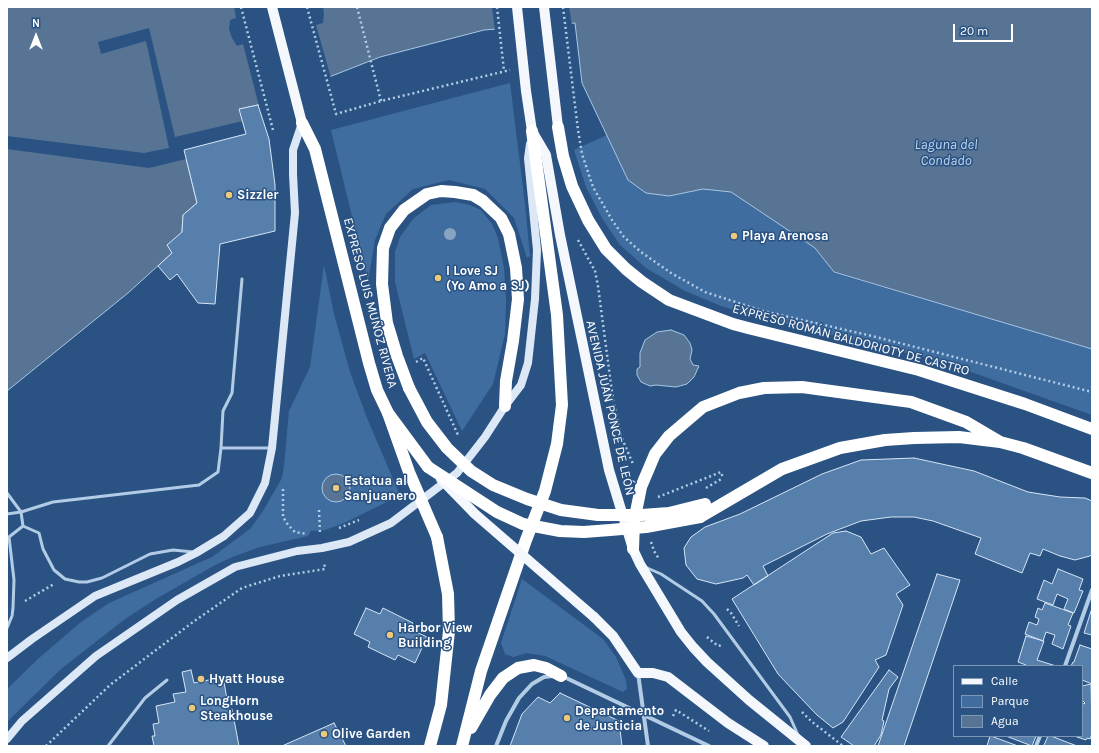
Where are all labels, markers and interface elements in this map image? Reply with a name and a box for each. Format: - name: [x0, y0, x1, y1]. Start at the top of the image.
- north arrow: [16, 16, 56, 56]
- scale bar: [955, 16, 1015, 42]
- text: N: [32, 17, 40, 30]
- text: 20 m: [960, 24, 988, 38]
- water label: Laguna del Condado: [915, 137, 977, 170]
- place label: Sizzler: [237, 187, 278, 203]
- marker: Sizzler: [224, 190, 234, 200]
- street label: EXPRESO LUIS MUÑOZ RIVERA: [340, 216, 400, 390]
- place label: Playa Arenosa: [742, 228, 829, 244]
- marker: Playa Arenosa: [729, 231, 739, 241]
- place label: I Love SJ (Yo Amo a SJ): [446, 263, 530, 294]
- marker: I Love SJ (Yo Amo a SJ): [433, 273, 443, 283]
- street label: EXPRESO ROMÁN BALDORIOTY DE CASTRO: [731, 301, 971, 379]
- street label: AVENIDA JUAN PONCE DE LEÓN: [582, 319, 638, 497]
- place label: Estatua al Sanjuanero: [344, 473, 416, 504]
- marker: Estatua al Sanjuanero: [331, 483, 341, 493]
- place label: Harbor View Building: [398, 620, 472, 651]
- marker: Harbor View Building: [385, 630, 395, 640]
- legend: [953, 665, 1083, 737]
- place label: Hyatt House: [209, 671, 284, 687]
- marker: Hyatt House: [196, 674, 206, 684]
- text: Calle: [991, 674, 1018, 688]
- place label: LongHorn Steakhouse: [200, 693, 273, 724]
- text: Parque: [991, 694, 1029, 708]
- marker: LongHorn Steakhouse: [187, 703, 197, 713]
- place label: Departamento de Justicia: [575, 703, 664, 734]
- marker: Departamento de Justicia: [562, 713, 572, 723]
- text: Agua: [991, 714, 1019, 728]
- place label: Olive Garden: [332, 726, 411, 742]
- marker: Olive Garden: [319, 729, 329, 739]

